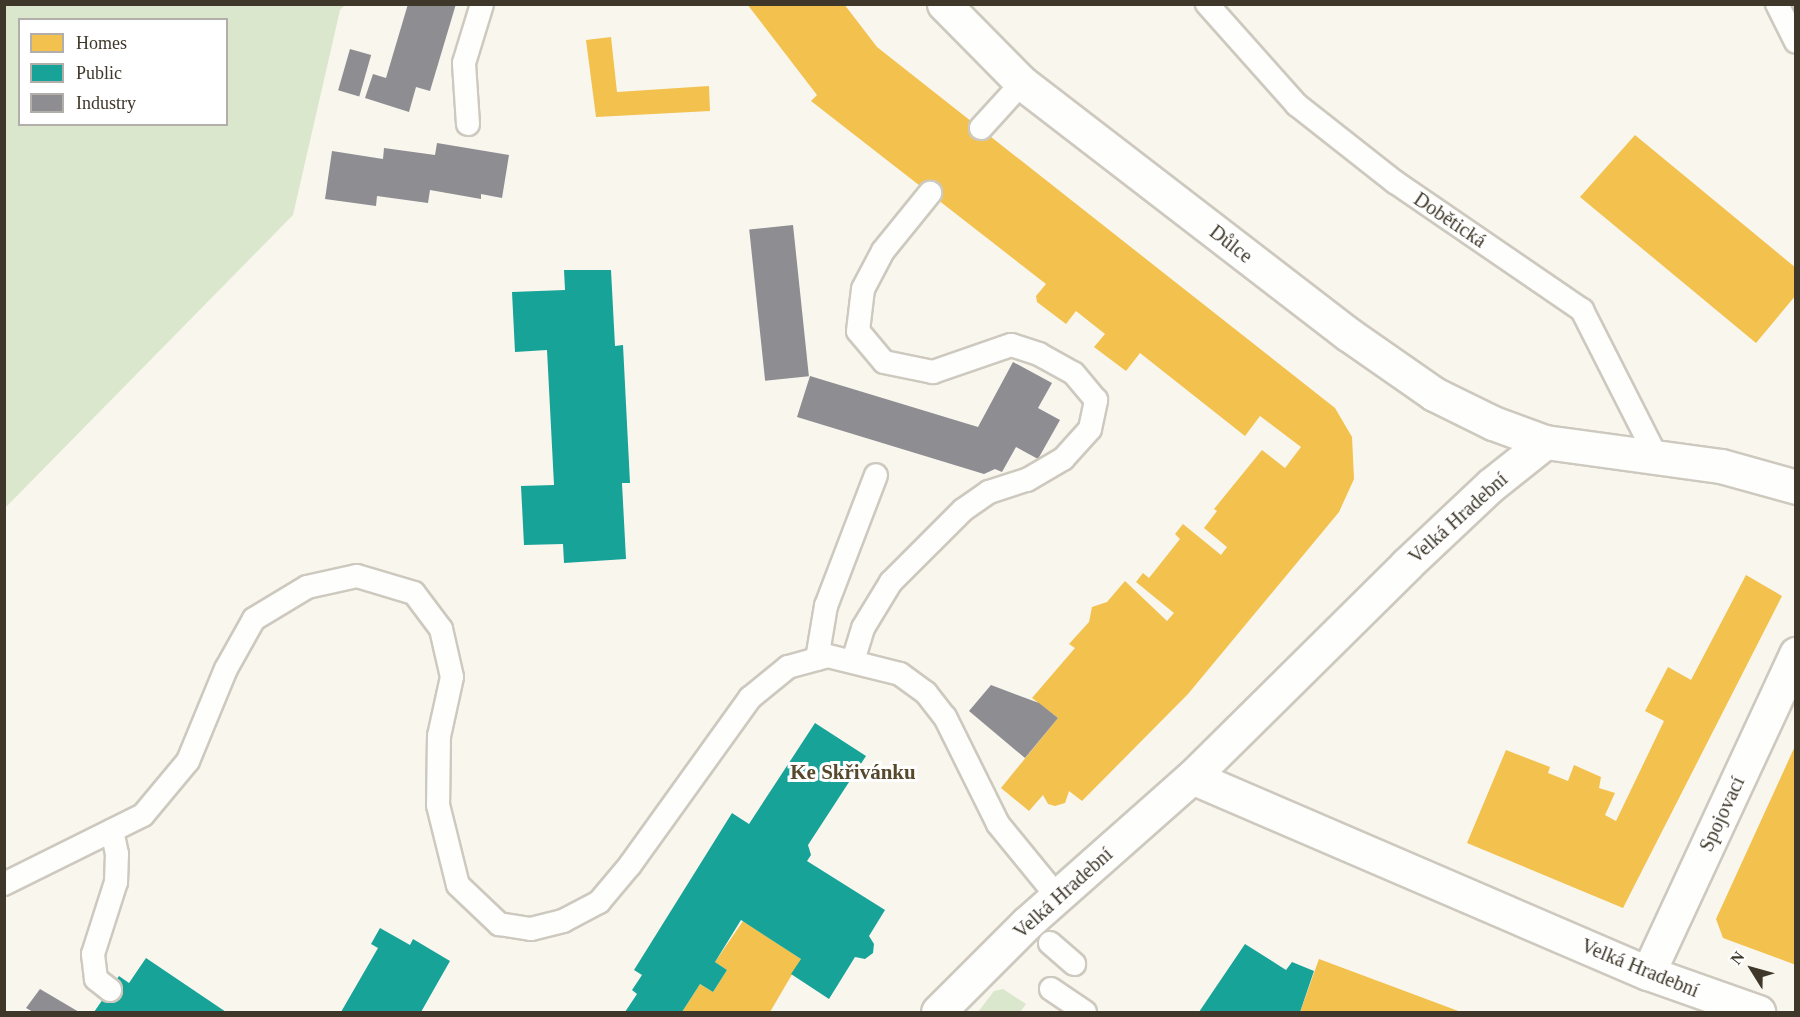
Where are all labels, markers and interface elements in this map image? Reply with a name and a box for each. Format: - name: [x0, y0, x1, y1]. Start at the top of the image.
- legend: [18, 18, 228, 126]
- text: Homes: [76, 33, 127, 53]
- text: Public: [76, 63, 122, 83]
- text: Industry: [76, 93, 136, 113]
- street label: Dobětická: [1409, 187, 1491, 253]
- street label: Důlce: [1205, 220, 1257, 268]
- street label: Velká Hradební: [1404, 467, 1512, 569]
- district label: Ke Skřivánku: [790, 759, 916, 785]
- street label: Spojovací: [1694, 773, 1750, 855]
- street label: Velká Hradební: [1009, 842, 1117, 944]
- street label: Velká Hradební: [1578, 933, 1702, 1003]
- north arrow: [1722, 939, 1782, 999]
- text: N: [1727, 948, 1747, 968]

